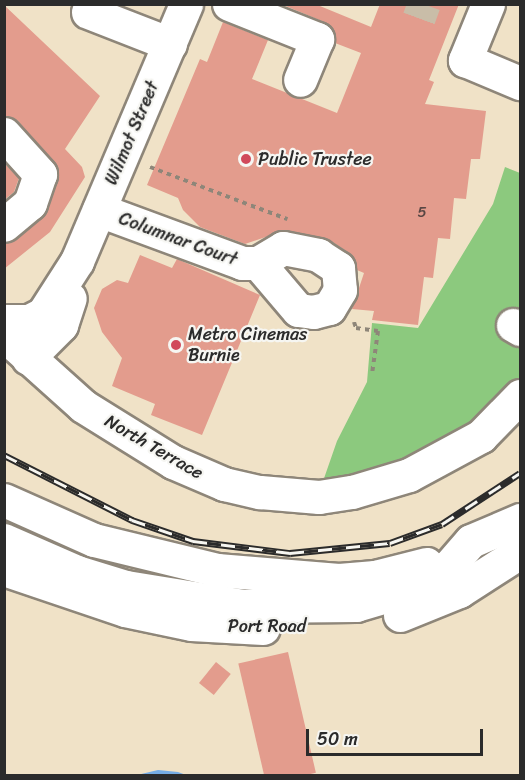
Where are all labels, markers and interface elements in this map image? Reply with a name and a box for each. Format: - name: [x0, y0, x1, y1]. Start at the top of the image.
- street label: Wilmot Street: [100, 78, 164, 188]
- place label: Public Trustee: [258, 148, 371, 170]
- marker: Public Trustee: [239, 152, 253, 166]
- house number: 5: [417, 204, 427, 222]
- street label: Columnar Court: [116, 207, 240, 271]
- place label: Metro Cinemas Burnie: [188, 324, 306, 366]
- marker: Metro Cinemas Burnie: [169, 338, 183, 352]
- street label: North Terrace: [101, 410, 207, 484]
- street label: Port Road: [228, 615, 306, 637]
- scale bar: [309, 717, 486, 755]
- text: 50 m: [317, 723, 358, 755]

